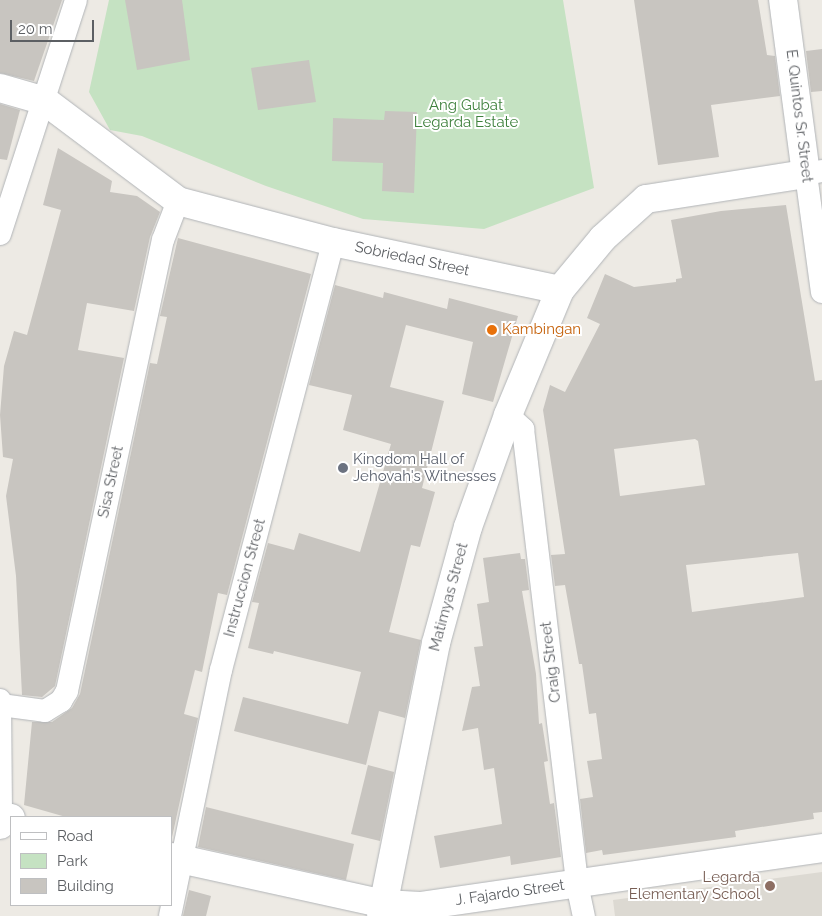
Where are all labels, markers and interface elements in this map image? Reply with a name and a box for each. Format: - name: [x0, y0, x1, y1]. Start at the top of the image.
- scale bar: [12, 10, 96, 42]
- text: 20 m: [18, 20, 53, 38]
- street label: E. Quintos Sr. Street: [782, 48, 816, 184]
- park label: Ang Gubat Legarda Estate: [414, 96, 518, 131]
- street label: Sobriedad Street: [353, 238, 471, 280]
- place label: Kambingan: [502, 321, 581, 339]
- marker: Kambingan: [486, 324, 498, 336]
- street label: Sisa Street: [95, 444, 127, 520]
- place label: Kingdom Hall of Jehovah's Witnesses: [353, 450, 497, 485]
- marker: Kingdom Hall of Jehovah's Witnesses: [337, 462, 349, 474]
- street label: Instruccion Street: [221, 517, 269, 639]
- street label: Matimyas Street: [426, 541, 472, 653]
- street label: Craig Street: [537, 620, 565, 704]
- legend: [10, 816, 172, 906]
- text: Road: [57, 827, 93, 845]
- text: Park: [57, 852, 88, 870]
- place label: Legarda Elementary School: [628, 868, 760, 903]
- street label: J. Fajardo Street: [454, 876, 566, 910]
- text: Building: [57, 877, 114, 895]
- marker: Legarda Elementary School: [764, 880, 776, 892]

